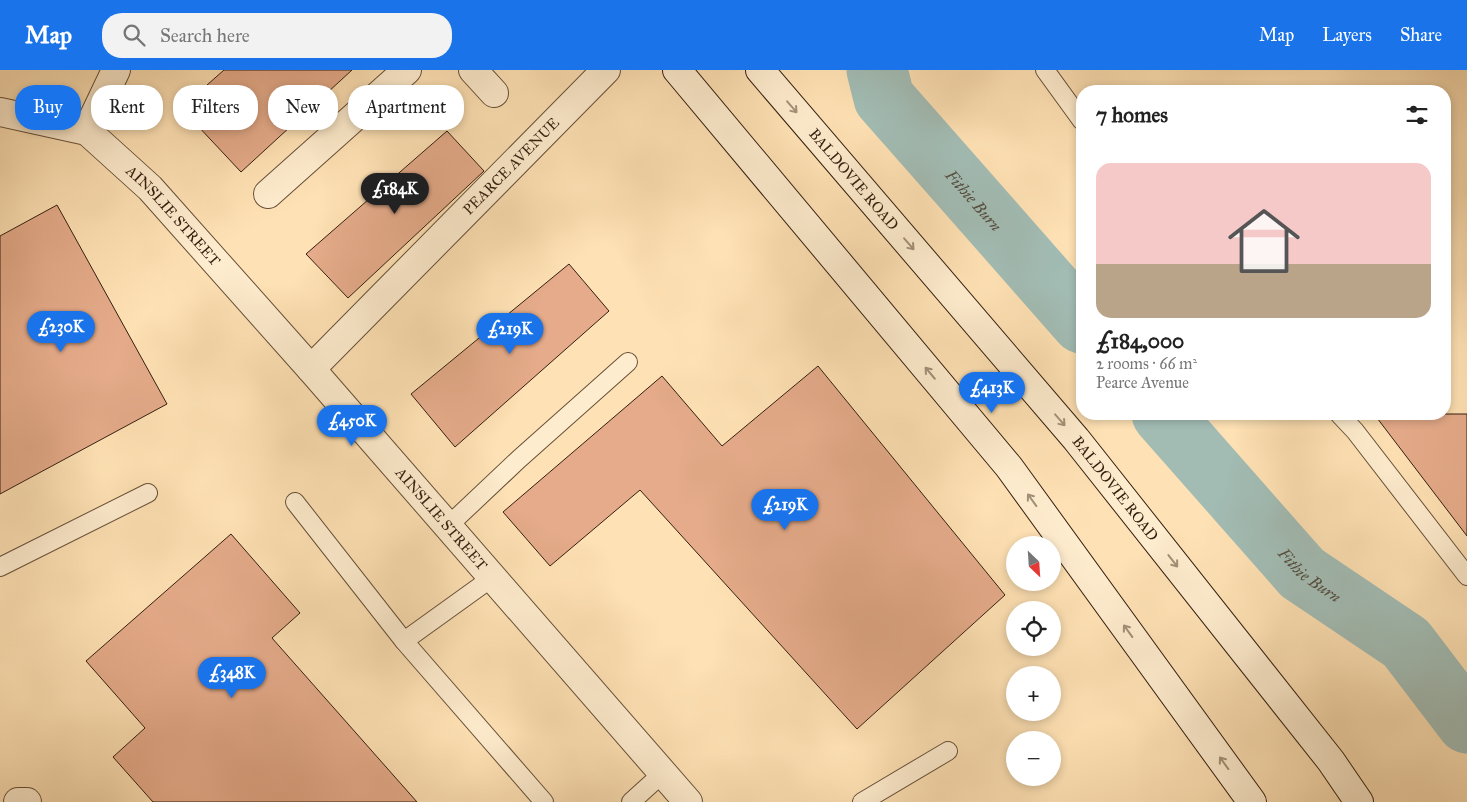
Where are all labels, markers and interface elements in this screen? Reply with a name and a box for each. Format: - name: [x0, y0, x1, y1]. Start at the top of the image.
- search box: [102, 13, 452, 58]
- text: Map: [25, 20, 72, 50]
- icon: search: [120, 21, 148, 49]
- text: Search here: [160, 24, 250, 47]
- text: Map: [1259, 24, 1294, 46]
- text: Layers: [1322, 24, 1372, 46]
- text: Share: [1400, 24, 1442, 46]
- chip: Buy: [15, 85, 81, 130]
- chip: Rent: [91, 85, 163, 130]
- chip: Filters: [173, 85, 258, 130]
- chip: New: [268, 85, 338, 130]
- chip: Apartment: [348, 85, 464, 130]
- one-way arrow: [786, 100, 797, 113]
- icon: filters: [1403, 101, 1431, 129]
- text: 7 homes: [1096, 102, 1168, 128]
- street label: PEARCE AVENUE: [459, 114, 563, 219]
- street label: BALDOVIE ROAD: [805, 125, 902, 234]
- street label: AINSLIE STREET: [121, 161, 224, 270]
- water label: Fithie Burn: [941, 165, 1006, 235]
- pin: £184K: [360, 172, 430, 215]
- text: £184K: [372, 179, 418, 198]
- icon: home: [1219, 196, 1309, 286]
- one-way arrow: [903, 237, 915, 250]
- pin: £230K: [26, 310, 96, 353]
- pin: £219K: [475, 312, 545, 355]
- text: £230K: [38, 317, 84, 336]
- text: £219K: [487, 319, 533, 338]
- text: £184,000: [1096, 328, 1184, 354]
- text: 2 rooms · 66 m²: [1096, 354, 1197, 373]
- one-way arrow: [925, 367, 936, 380]
- pin: £413K: [957, 372, 1027, 414]
- text: Pearce Avenue: [1096, 373, 1189, 392]
- text: £413K: [970, 378, 1014, 397]
- pin: £450K: [317, 404, 387, 447]
- text: £450K: [328, 411, 376, 430]
- one-way arrow: [1055, 414, 1066, 427]
- street label: BALDOVIE ROAD: [1068, 433, 1162, 545]
- street label: AINSLIE STREET: [391, 463, 491, 574]
- pin: £219K: [750, 488, 820, 531]
- one-way arrow: [1027, 494, 1038, 507]
- text: £219K: [762, 495, 808, 514]
- north arrow: [1006, 536, 1061, 591]
- map controls: [1006, 536, 1061, 786]
- water label: Fithie Burn: [1274, 543, 1345, 606]
- one-way arrow: [1167, 554, 1178, 567]
- button: locate: [1006, 601, 1061, 656]
- one-way arrow: [1123, 624, 1133, 638]
- pin: £348K: [197, 656, 267, 699]
- text: £348K: [209, 663, 255, 682]
- button: +: [1006, 666, 1061, 721]
- button: −: [1006, 731, 1061, 786]
- one-way arrow: [1219, 756, 1229, 770]

